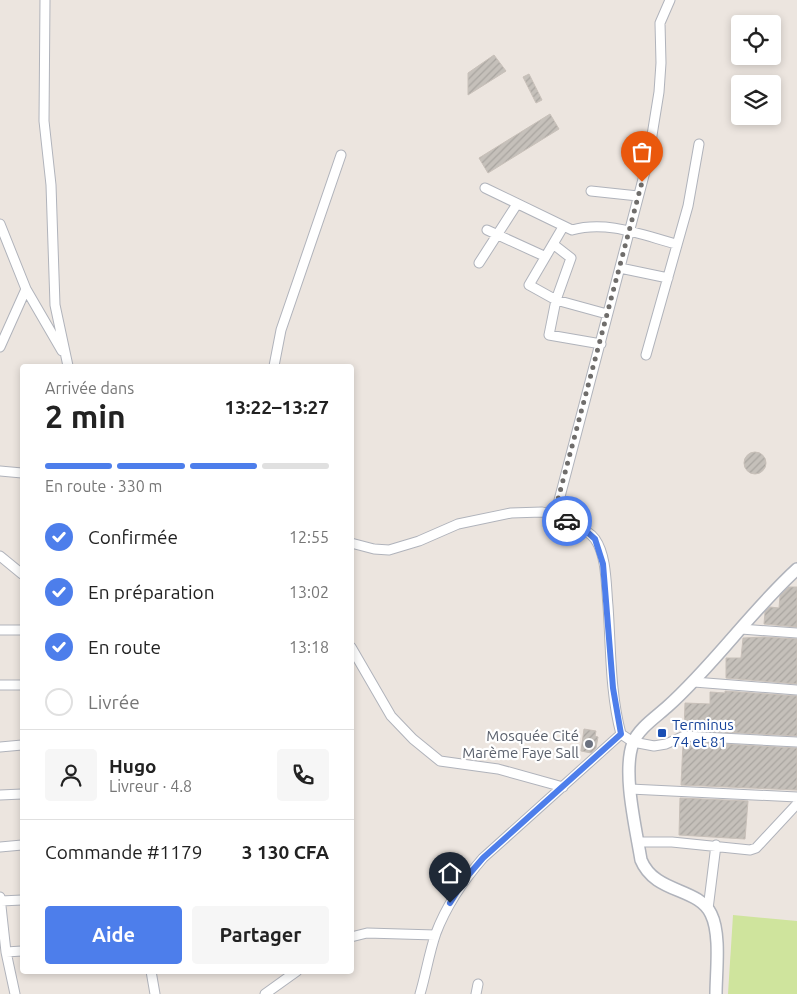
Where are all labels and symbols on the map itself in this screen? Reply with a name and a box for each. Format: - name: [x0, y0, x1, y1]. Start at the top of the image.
- pin: [621, 131, 663, 182]
- courier: [542, 496, 592, 546]
- place label: Terminus 74 et 81: [672, 716, 734, 750]
- place label: Mosquée Cité Marème Faye Sall: [462, 727, 579, 761]
- marker: Terminus 74 et 81: [656, 727, 668, 739]
- marker: Mosquée Cité Marème Faye Sall: [583, 738, 595, 750]
- pin: [429, 852, 471, 903]

